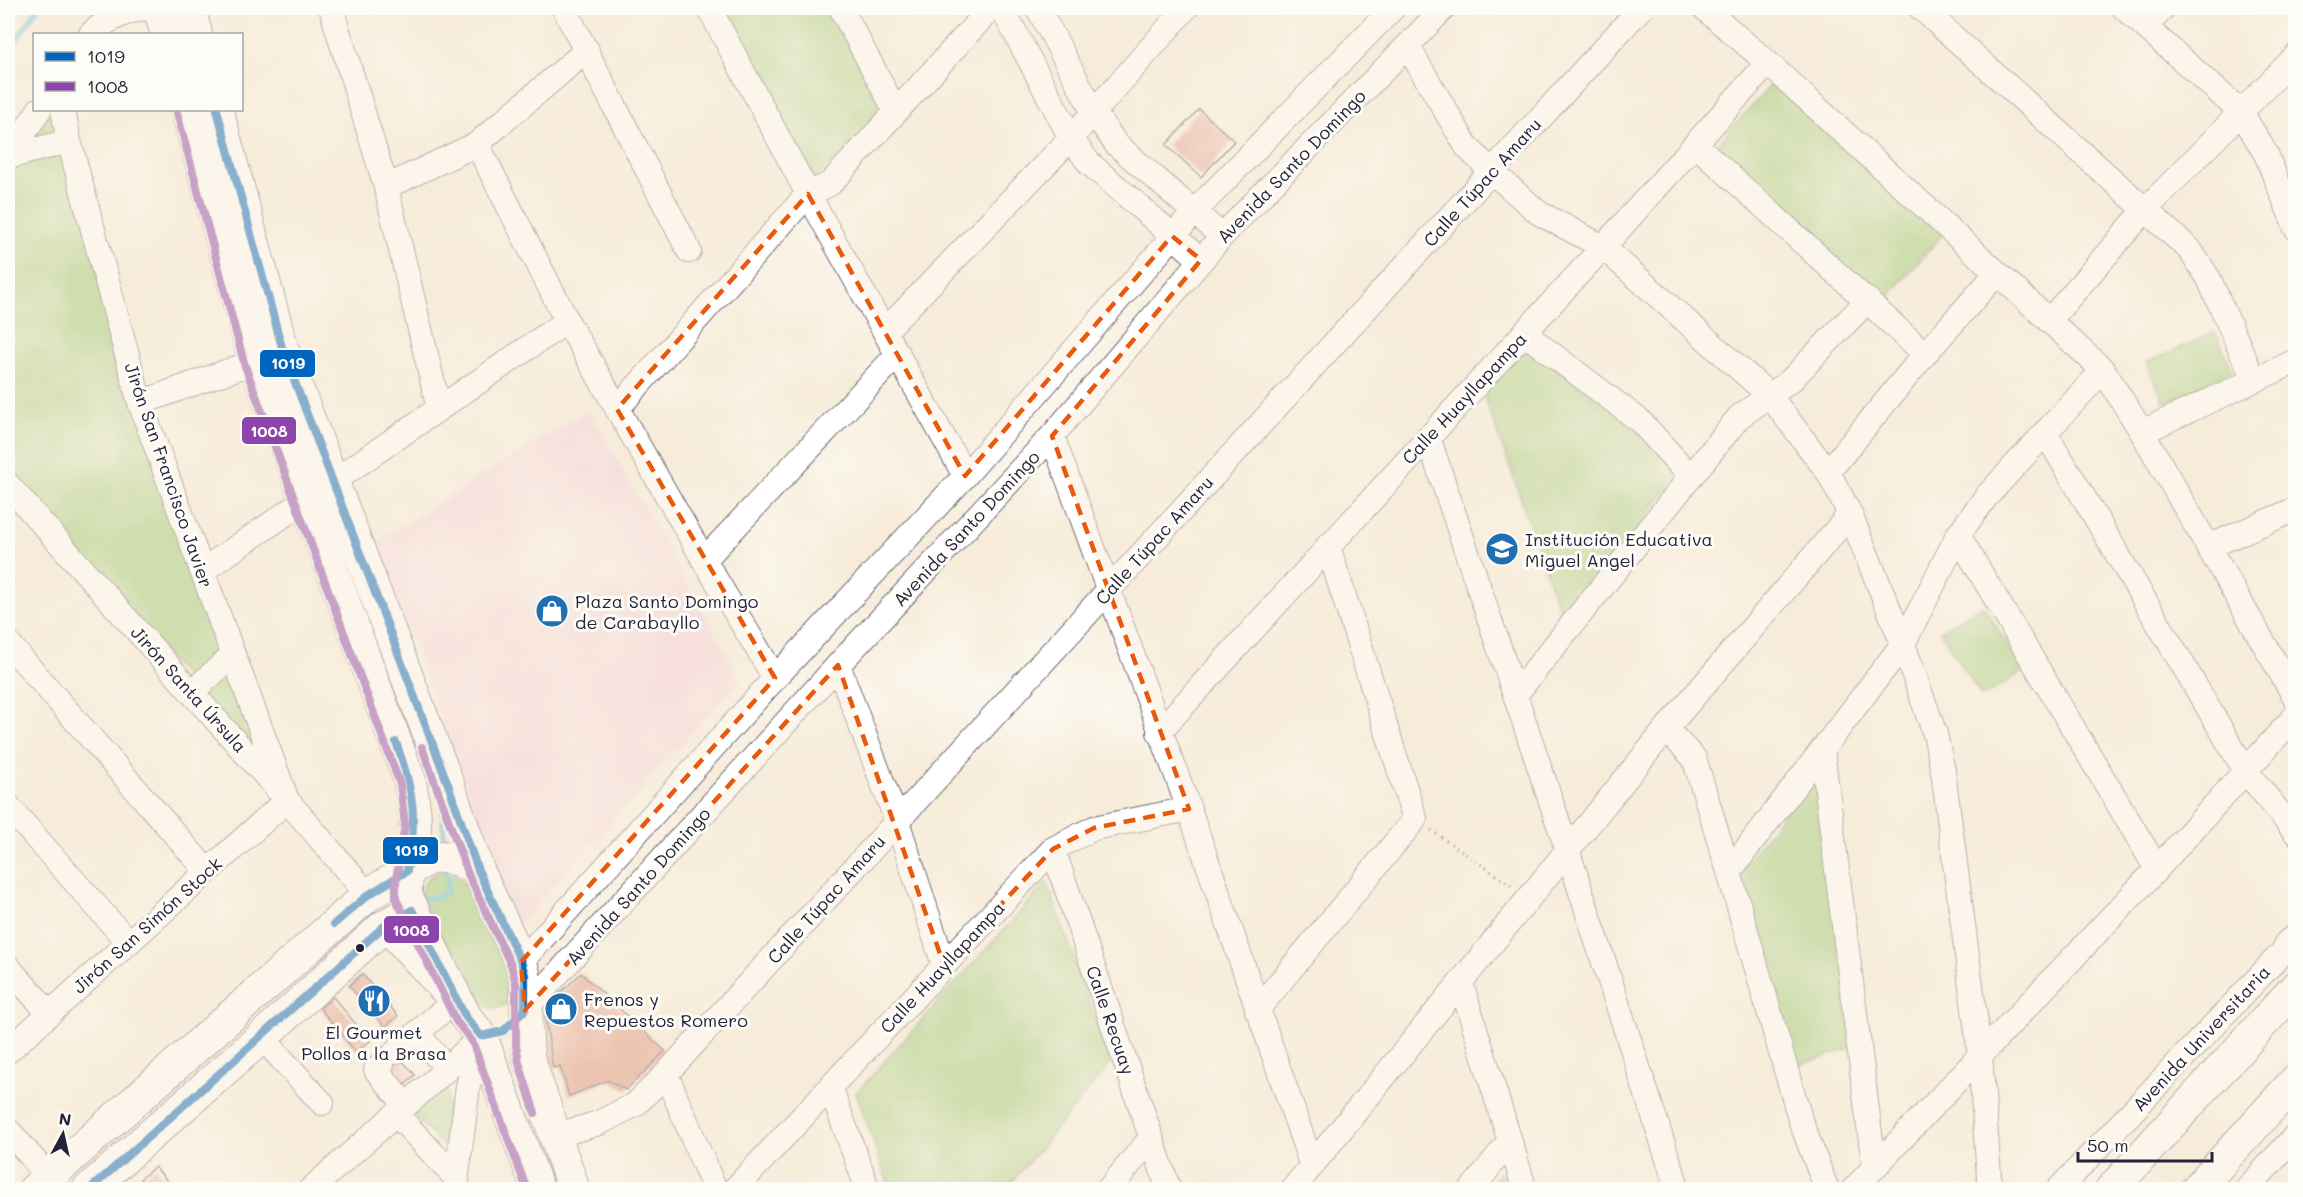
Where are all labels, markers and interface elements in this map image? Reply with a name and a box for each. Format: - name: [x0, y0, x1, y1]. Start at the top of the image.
- legend: [33, 33, 243, 111]
- text: 1019: [87, 44, 125, 68]
- text: 1008: [87, 74, 128, 98]
- street label: Avenida Santo Domingo: [1211, 84, 1371, 248]
- street label: Calle Túpac Amaru: [1418, 112, 1546, 252]
- street label: Calle Huayllapampa: [1396, 327, 1532, 469]
- line badge: 1019: [259, 349, 316, 378]
- text: 1019: [271, 352, 305, 373]
- street label: Jirón San Francisco Javier: [119, 359, 219, 591]
- line badge: 1008: [241, 416, 297, 445]
- text: 1008: [250, 420, 288, 441]
- street label: Avenida Santo Domingo: [887, 445, 1045, 611]
- street label: Calle Túpac Amaru: [1090, 470, 1218, 610]
- place label: Institución Educativa Miguel Angel: [1525, 527, 1713, 572]
- school or university icon: Institución Educativa Miguel Angel: [1484, 531, 1520, 567]
- place label: Plaza Santo Domingo de Carabayllo: [575, 589, 759, 634]
- shop icon: Plaza Santo Domingo de Carabayllo: [534, 593, 570, 629]
- street label: Jirón Santa Úrsula: [126, 621, 252, 757]
- street label: Avenida Santo Domingo: [561, 802, 716, 970]
- street label: Calle Túpac Amaru: [762, 829, 890, 969]
- line badge: 1019: [382, 836, 439, 865]
- text: 1019: [394, 839, 428, 860]
- street label: Jirón San Simón Stock: [67, 851, 227, 999]
- street label: Calle Huayllapampa: [874, 896, 1010, 1038]
- line badge: 1008: [383, 915, 440, 944]
- text: 1008: [392, 919, 430, 940]
- unlabelled marker: [354, 942, 366, 954]
- street label: Avenida Universitaria: [2127, 960, 2275, 1116]
- street label: Calle Recuay: [1081, 962, 1141, 1078]
- restaurant icon: El Gourmet Pollos a la Brasa: [356, 983, 392, 1019]
- place label: Frenos y Repuestos Romero: [584, 987, 748, 1032]
- shop icon: Frenos y Repuestos Romero: [543, 991, 579, 1027]
- place label: El Gourmet Pollos a la Brasa: [301, 1020, 447, 1065]
- north arrow: [33, 1104, 93, 1164]
- text: N: [58, 1107, 73, 1130]
- scale bar: [2078, 1125, 2212, 1163]
- text: 50 m: [2087, 1133, 2129, 1157]

